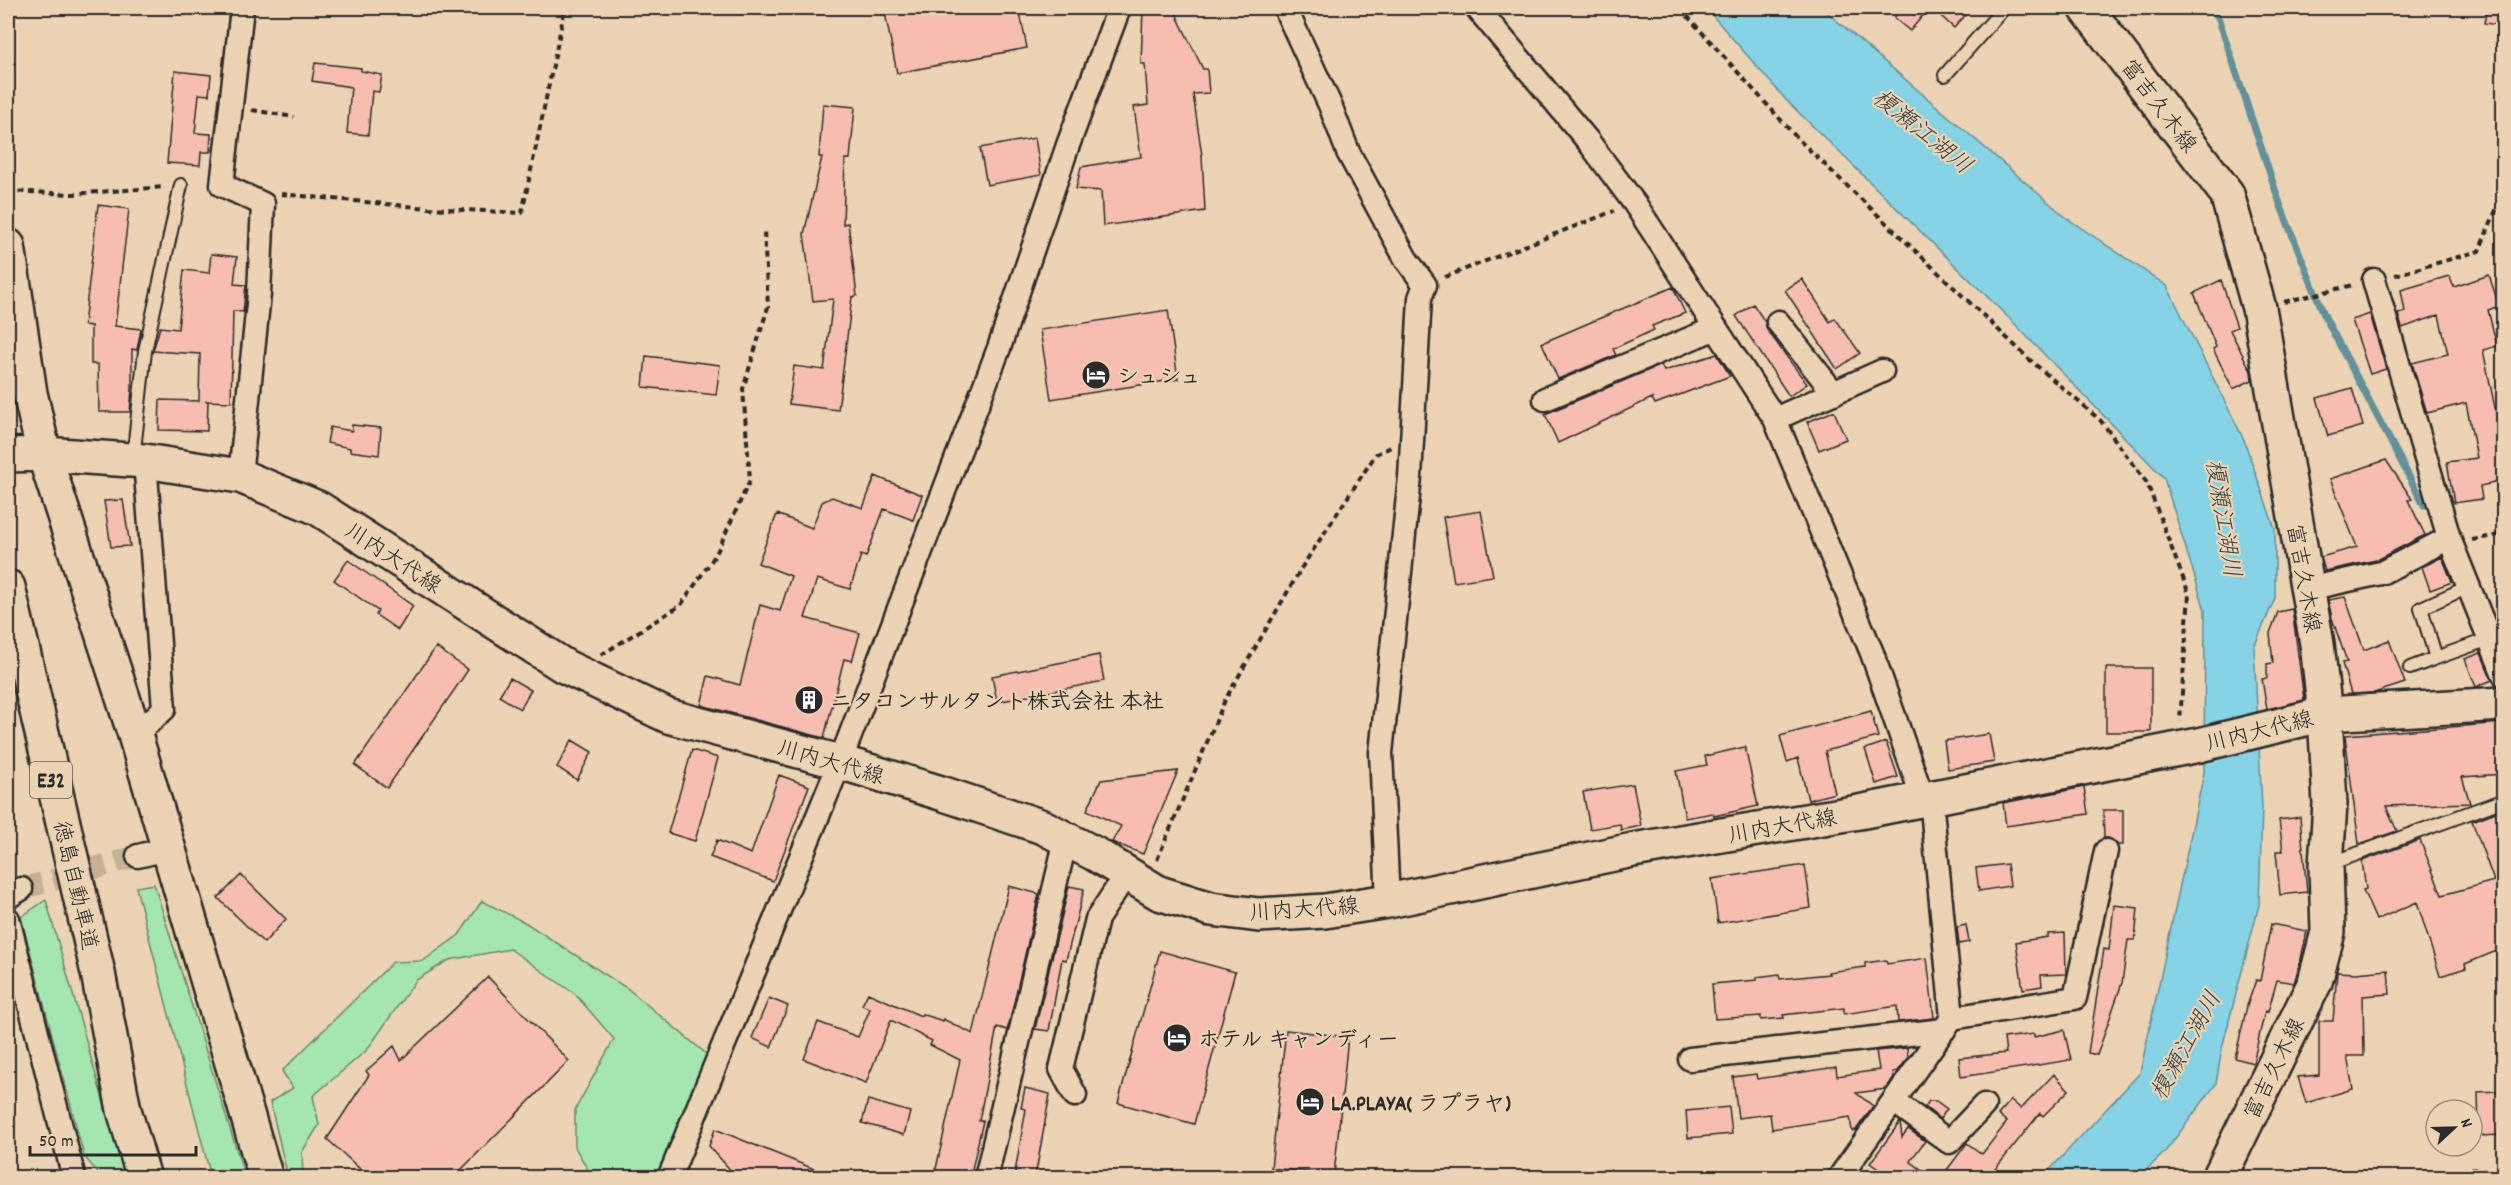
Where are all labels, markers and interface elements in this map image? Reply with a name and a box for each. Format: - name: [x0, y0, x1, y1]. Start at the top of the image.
- street label: 富吉久木線: [2112, 54, 2203, 160]
- water label: 榎瀬江湖川: [1864, 82, 1978, 184]
- hotel icon: シュシュ: [1080, 359, 1112, 391]
- place label: シュシュ: [1117, 363, 1201, 394]
- water label: 榎瀬江湖川: [2195, 457, 2247, 580]
- street label: 川内大代線: [338, 517, 447, 603]
- street label: 富吉久木線: [2277, 522, 2326, 635]
- building icon: ニタコンサルタント株式会社 本社: [793, 684, 825, 716]
- place label: ニタコンサルタント株式会社 本社: [830, 688, 1164, 719]
- street label: 川内大代線: [2203, 705, 2317, 762]
- street label: 川内大代線: [773, 734, 887, 794]
- road number: E32: [30, 762, 72, 798]
- street label: 川内大代線: [1726, 804, 1839, 853]
- street label: 徳島自動車道: [44, 818, 104, 954]
- street label: 川内大代線: [1248, 892, 1360, 931]
- water label: 榎瀬江湖川: [2144, 986, 2232, 1107]
- street label: 富吉久木線: [2238, 1013, 2314, 1126]
- hotel icon: ホテル キャンディー: [1161, 1022, 1193, 1054]
- place label: ホテル キャンディー: [1198, 1026, 1399, 1057]
- hotel icon: LA.PLAYA( ラプラヤ): [1294, 1086, 1326, 1118]
- place label: LA.PLAYA( ラプラヤ): [1331, 1090, 1511, 1121]
- north arrow: [2424, 1098, 2484, 1158]
- text: N: [2453, 1115, 2478, 1131]
- scale bar: [30, 1119, 196, 1157]
- text: 50 m: [39, 1130, 74, 1155]

